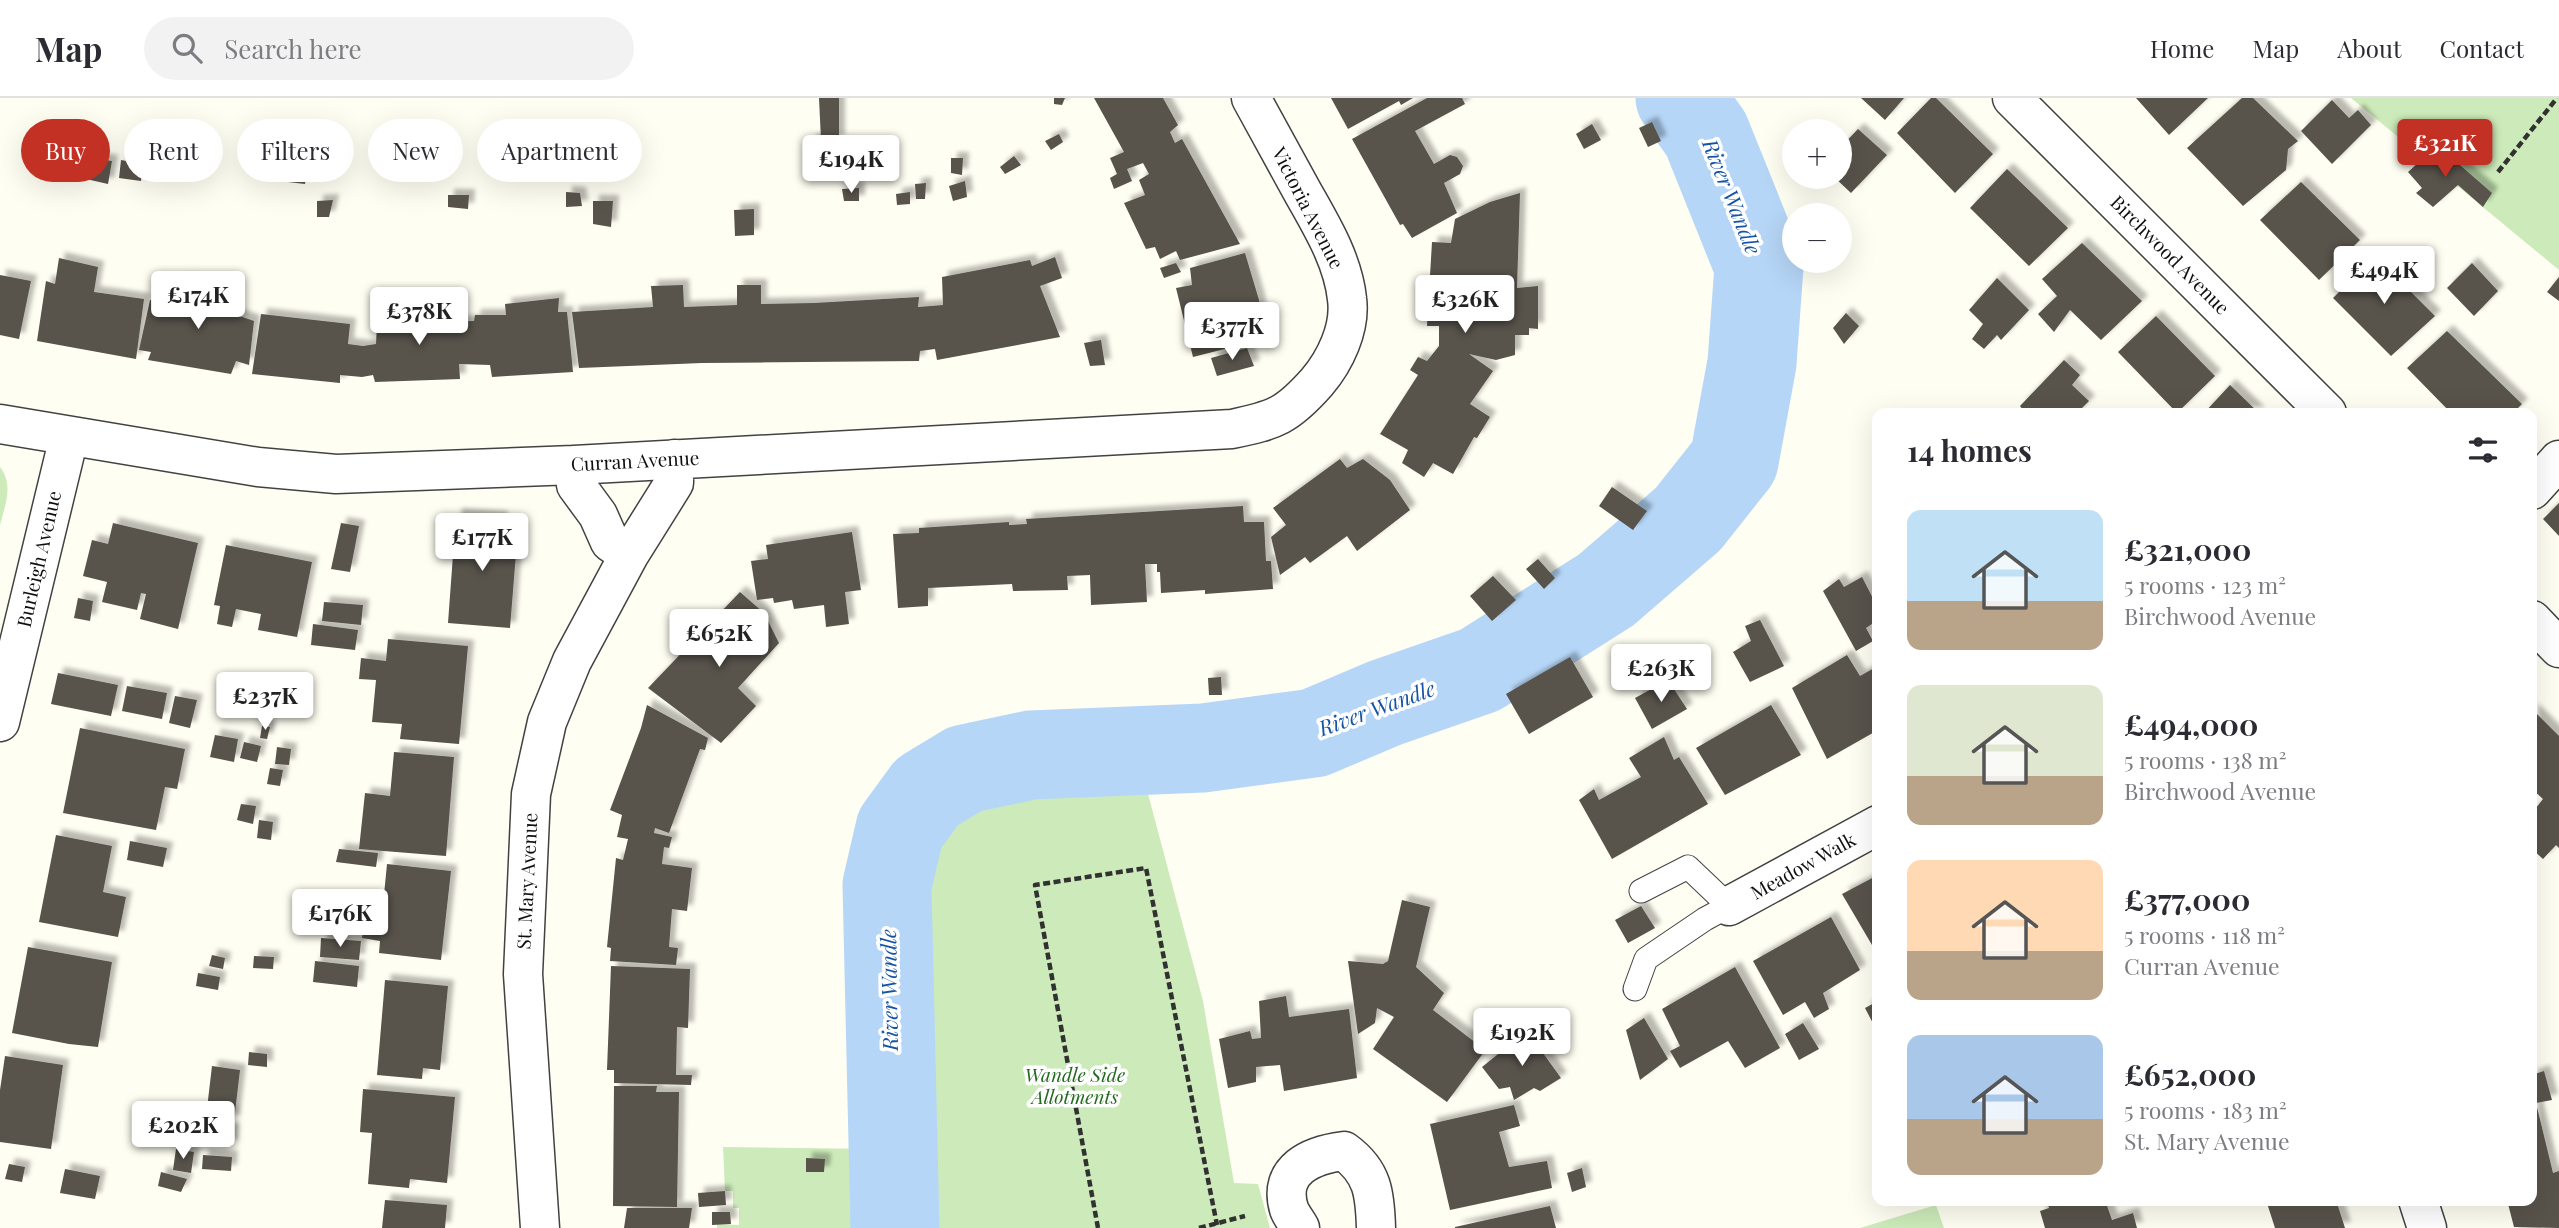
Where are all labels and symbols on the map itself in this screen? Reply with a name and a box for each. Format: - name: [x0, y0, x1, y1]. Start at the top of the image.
- pin: £321K: [2396, 120, 2494, 179]
- water label: River Wandle: [1697, 134, 1769, 258]
- pin: £194K: [802, 136, 900, 195]
- street label: Victoria Avenue: [1267, 141, 1351, 273]
- street label: Birchwood Avenue: [2105, 189, 2236, 320]
- pin: £494K: [2335, 246, 2433, 306]
- pin: £174K: [149, 272, 247, 331]
- pin: £326K: [1416, 275, 1514, 335]
- pin: £378K: [370, 288, 468, 347]
- pin: £377K: [1183, 302, 1281, 362]
- street label: Curran Avenue: [570, 444, 700, 476]
- street label: Burleigh Avenue: [10, 488, 66, 630]
- pin: £177K: [433, 514, 531, 573]
- pin: £652K: [670, 610, 768, 669]
- pin: £263K: [1612, 644, 1710, 704]
- pin: £237K: [216, 672, 314, 732]
- water label: River Wandle: [1313, 673, 1438, 741]
- street label: St. Mary Avenue: [509, 812, 543, 950]
- street label: Meadow Walk: [1745, 825, 1860, 905]
- pin: £176K: [291, 890, 389, 949]
- water label: River Wandle: [873, 929, 903, 1052]
- pin: £192K: [1473, 1009, 1571, 1068]
- park label: Wandle Side Allotments: [1025, 1061, 1125, 1109]
- pin: £202K: [134, 1102, 232, 1161]

